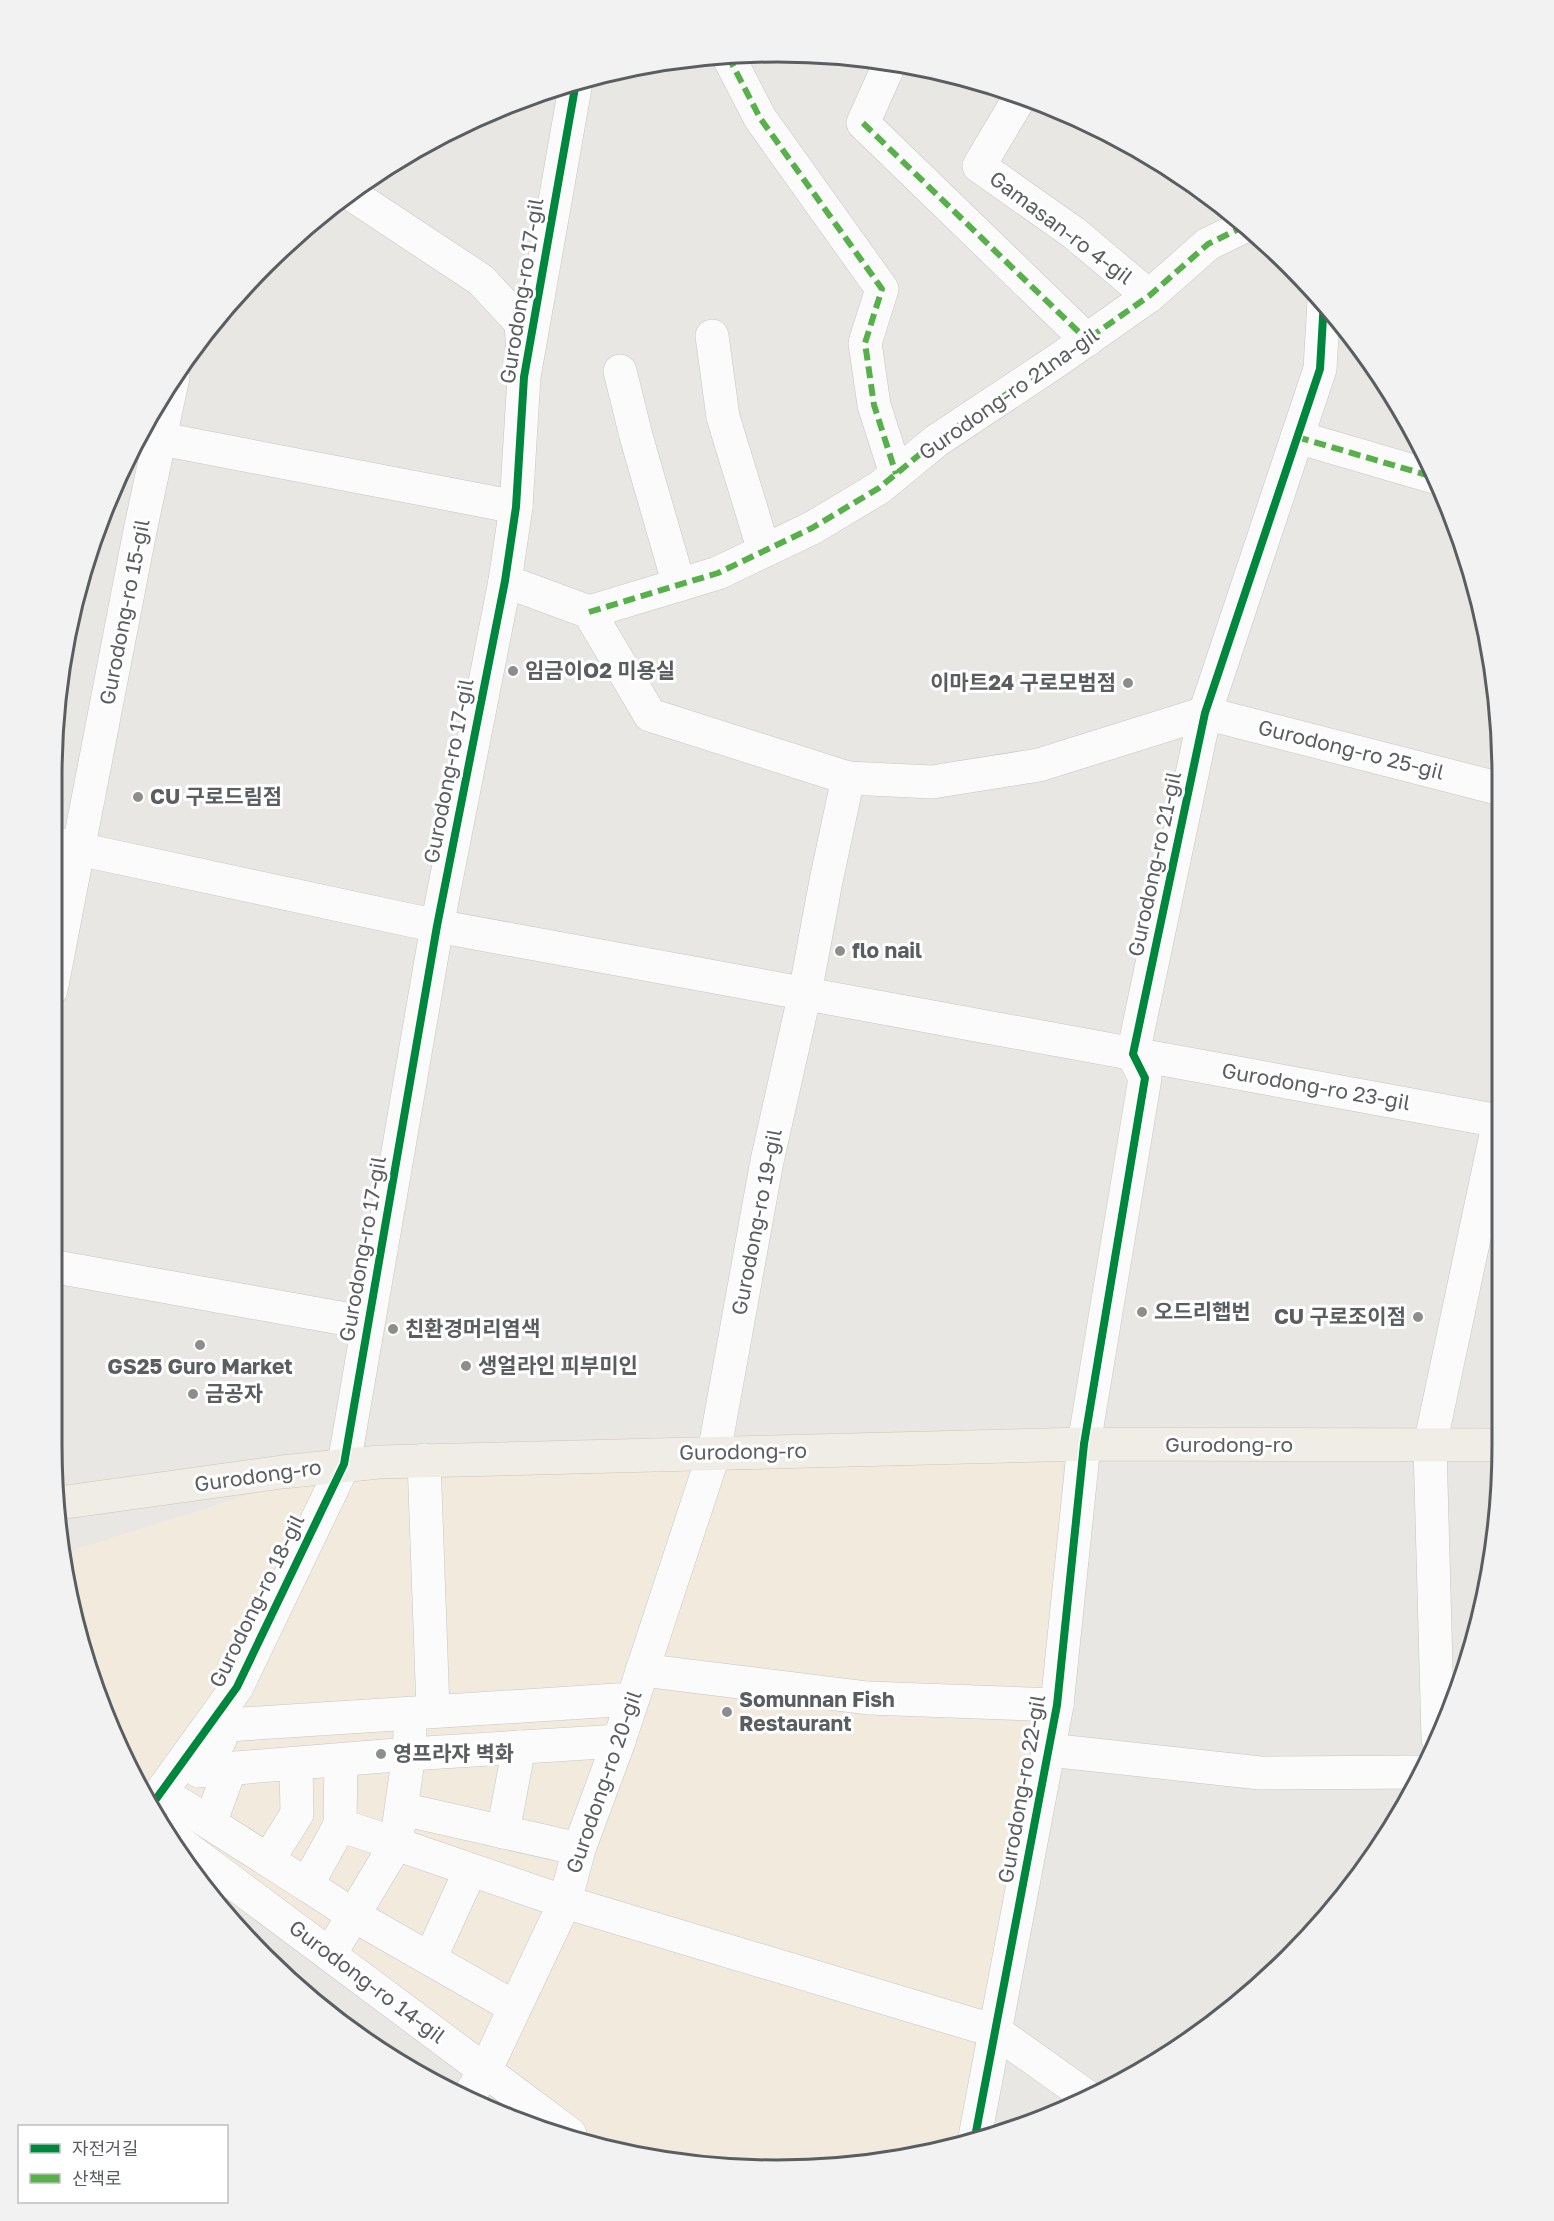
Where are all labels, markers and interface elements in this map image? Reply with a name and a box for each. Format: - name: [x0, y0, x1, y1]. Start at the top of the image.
- street label: Gamasan-ro 4-gil: [985, 165, 1138, 290]
- street label: Gurodong-ro 17-gil: [493, 196, 549, 386]
- street label: Gurodong-ro 21na-gil: [913, 321, 1103, 465]
- street label: Gurodong-ro 15-gil: [93, 517, 155, 707]
- place label: 임금이O2 미용실: [525, 657, 675, 683]
- marker: 임금이O2 미용실: [506, 664, 520, 678]
- place label: 이마트24 구로모범점: [930, 669, 1116, 695]
- street label: Gurodong-ro 17-gil: [417, 676, 479, 865]
- marker: 이마트24 구로모범점: [1121, 676, 1135, 690]
- street label: Gurodong-ro 25-gil: [1256, 713, 1447, 785]
- street label: Gurodong-ro 21-gil: [1122, 769, 1186, 959]
- place label: CU 구로드림점: [150, 783, 282, 809]
- marker: CU 구로드림점: [131, 790, 145, 804]
- place label: flo nail: [852, 937, 922, 963]
- marker: flo nail: [833, 944, 847, 958]
- street label: Gurodong-ro 23-gil: [1220, 1057, 1412, 1115]
- street label: Gurodong-ro 19-gil: [725, 1126, 787, 1317]
- street label: Gurodong-ro 17-gil: [333, 1154, 391, 1344]
- place label: 오드리햅번: [1154, 1298, 1251, 1324]
- place label: CU 구로조이점: [1274, 1303, 1406, 1329]
- marker: 오드리햅번: [1135, 1305, 1149, 1319]
- marker: CU 구로조이점: [1411, 1310, 1425, 1324]
- place label: 친환경머리염색: [405, 1315, 540, 1341]
- marker: 친환경머리염색: [386, 1322, 400, 1336]
- marker: GS25 Guro Market: [193, 1338, 207, 1352]
- place label: 생얼라인 피부미인: [478, 1352, 638, 1378]
- place label: GS25 Guro Market: [107, 1353, 293, 1379]
- marker: 생얼라인 피부미인: [459, 1359, 473, 1373]
- place label: 금공자: [205, 1380, 263, 1406]
- marker: 금공자: [186, 1387, 200, 1401]
- street label: Gurodong-ro: [1165, 1431, 1293, 1457]
- street label: Gurodong-ro: [679, 1437, 807, 1465]
- street label: Gurodong-ro: [193, 1453, 323, 1497]
- street label: Gurodong-ro 18-gil: [203, 1510, 309, 1691]
- place label: Somunnan Fish Restaurant: [739, 1686, 895, 1736]
- street label: Gurodong-ro 20-gil: [560, 1687, 647, 1877]
- street label: Gurodong-ro 22-gil: [992, 1693, 1050, 1885]
- marker: Somunnan Fish Restaurant: [720, 1705, 734, 1719]
- place label: 영프라쟈 벽화: [393, 1740, 514, 1766]
- marker: 영프라쟈 벽화: [374, 1747, 388, 1761]
- street label: Gurodong-ro 14-gil: [284, 1914, 451, 2049]
- legend: [18, 2125, 228, 2203]
- text: 자전거길: [72, 2137, 138, 2159]
- text: 산책로: [72, 2167, 122, 2189]

